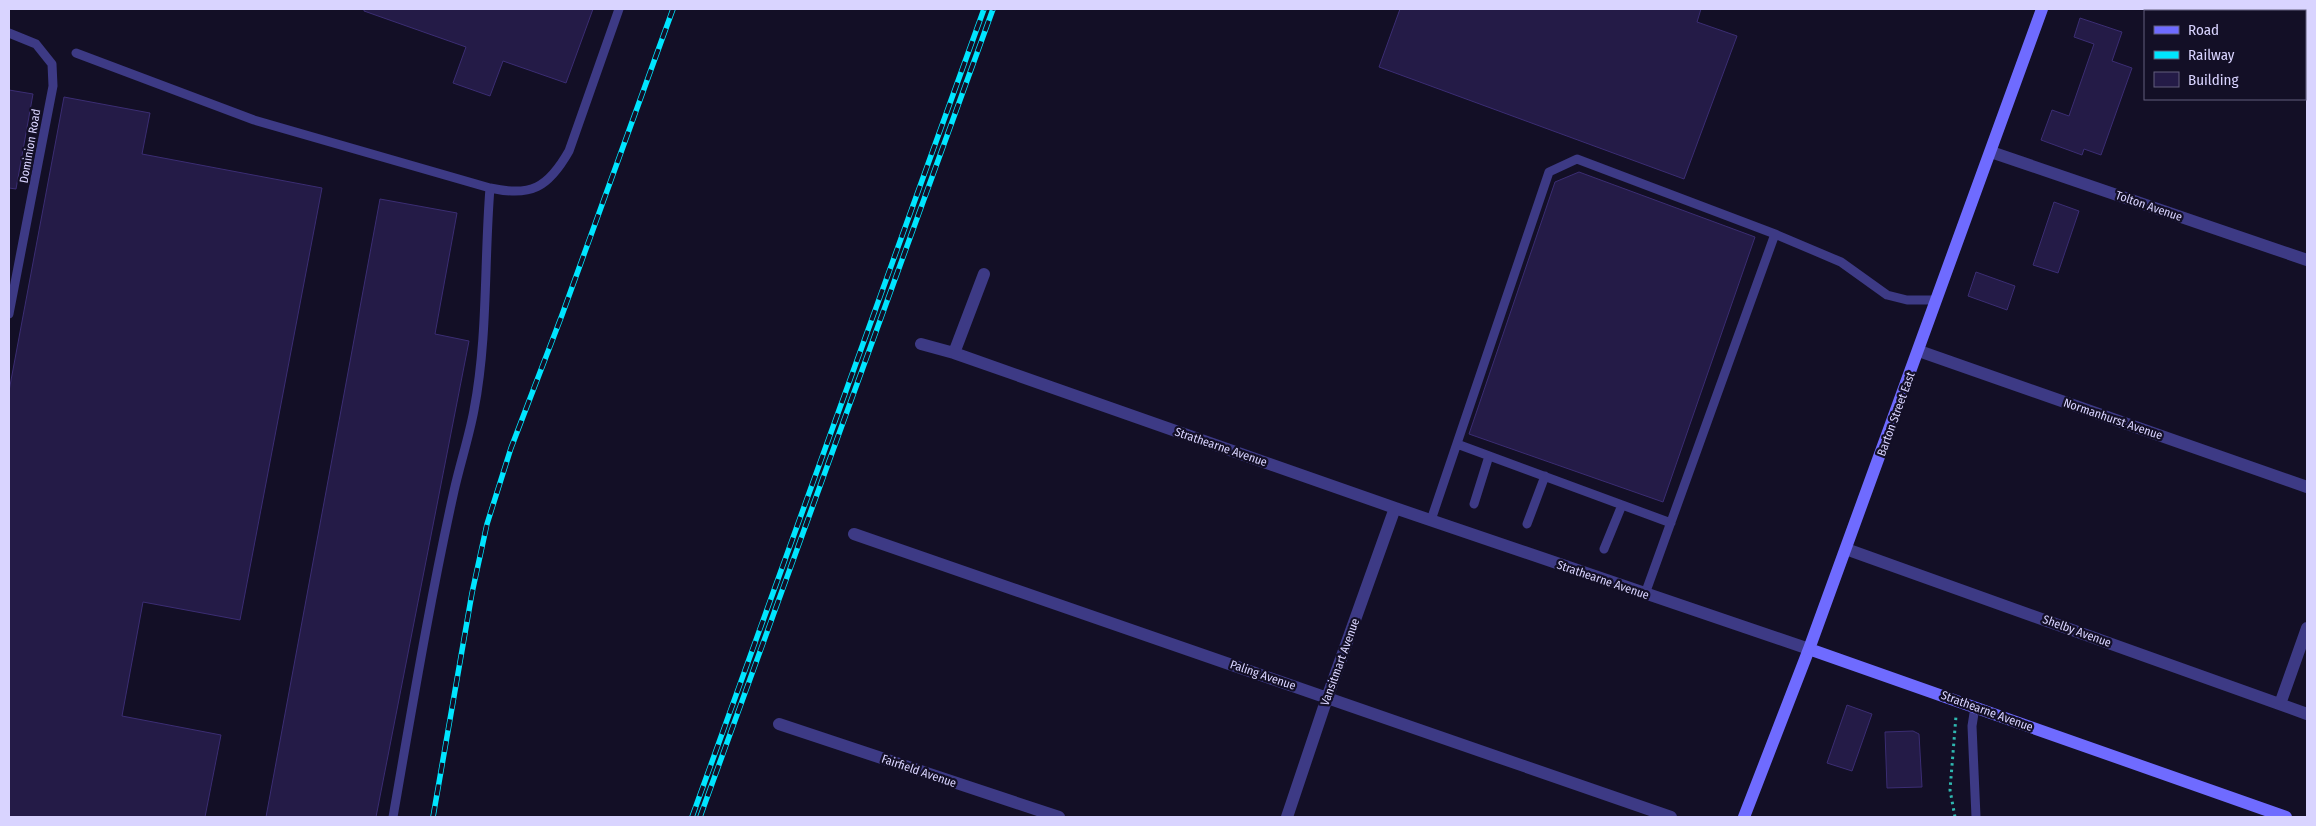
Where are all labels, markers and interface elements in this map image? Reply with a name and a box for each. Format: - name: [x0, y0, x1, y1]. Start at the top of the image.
- legend: [2144, 10, 2306, 100]
- text: Road: [2188, 21, 2219, 39]
- text: Railway: [2188, 46, 2235, 64]
- text: Building: [2188, 71, 2239, 89]
- street label: Dominion Road: [17, 108, 43, 184]
- street label: Tolton Avenue: [2114, 188, 2184, 224]
- street label: Barton Street East: [1874, 370, 1918, 458]
- street label: Normanhurst Avenue: [2062, 395, 2164, 443]
- street label: Strathearne Avenue: [1173, 425, 1269, 469]
- street label: Strathearne Avenue: [1555, 558, 1651, 602]
- street label: Shelby Avenue: [2041, 612, 2113, 650]
- street label: Vansitmart Avenue: [1318, 616, 1362, 708]
- street label: Paling Avenue: [1228, 657, 1298, 693]
- street label: Strathearne Avenue: [1939, 688, 2035, 734]
- street label: Fairfield Avenue: [880, 752, 958, 790]

